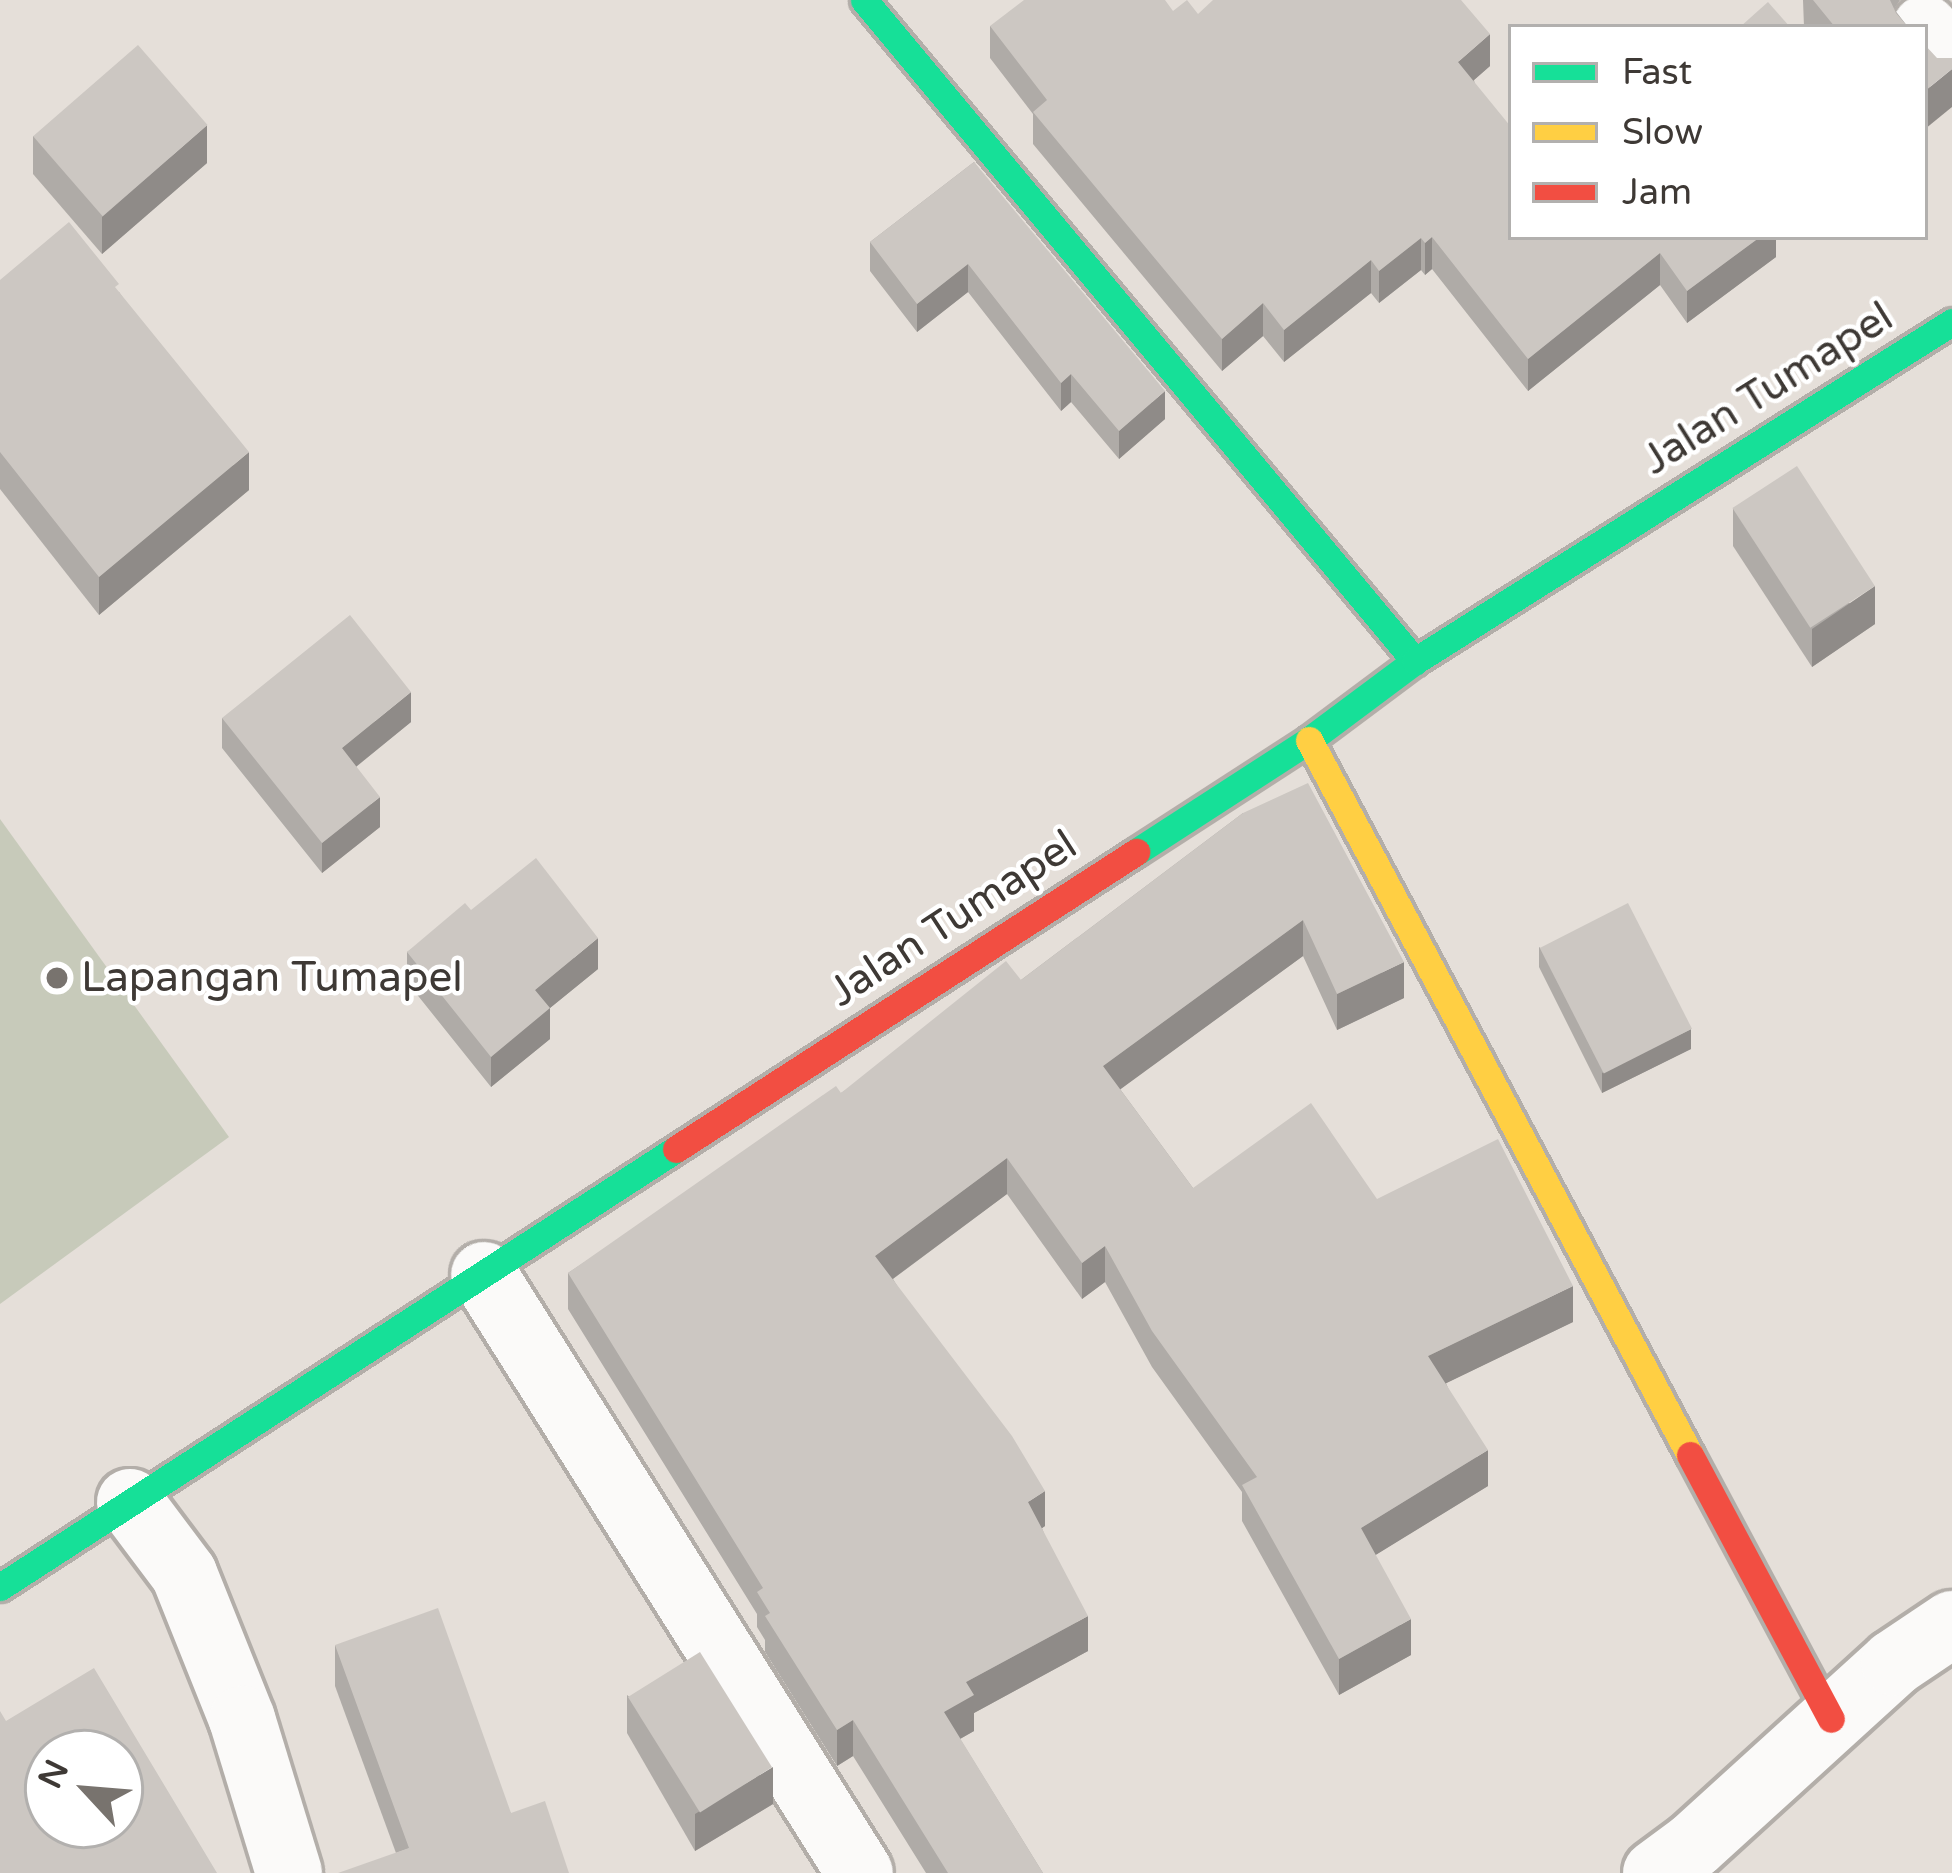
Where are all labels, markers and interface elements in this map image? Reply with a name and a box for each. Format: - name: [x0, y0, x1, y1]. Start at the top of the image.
- legend: [1508, 24, 1928, 240]
- text: Fast: [1622, 51, 1692, 94]
- text: Slow: [1622, 111, 1703, 154]
- text: Jam: [1622, 171, 1692, 214]
- street label: Jalan Tumapel: [1634, 292, 1902, 486]
- street label: Jalan Tumapel: [820, 820, 1086, 1018]
- place label: Lapangan Tumapel: [81, 953, 463, 1003]
- marker: Lapangan Tumapel: [44, 965, 70, 991]
- north arrow: [24, 1729, 144, 1849]
- text: N: [31, 1754, 77, 1795]

